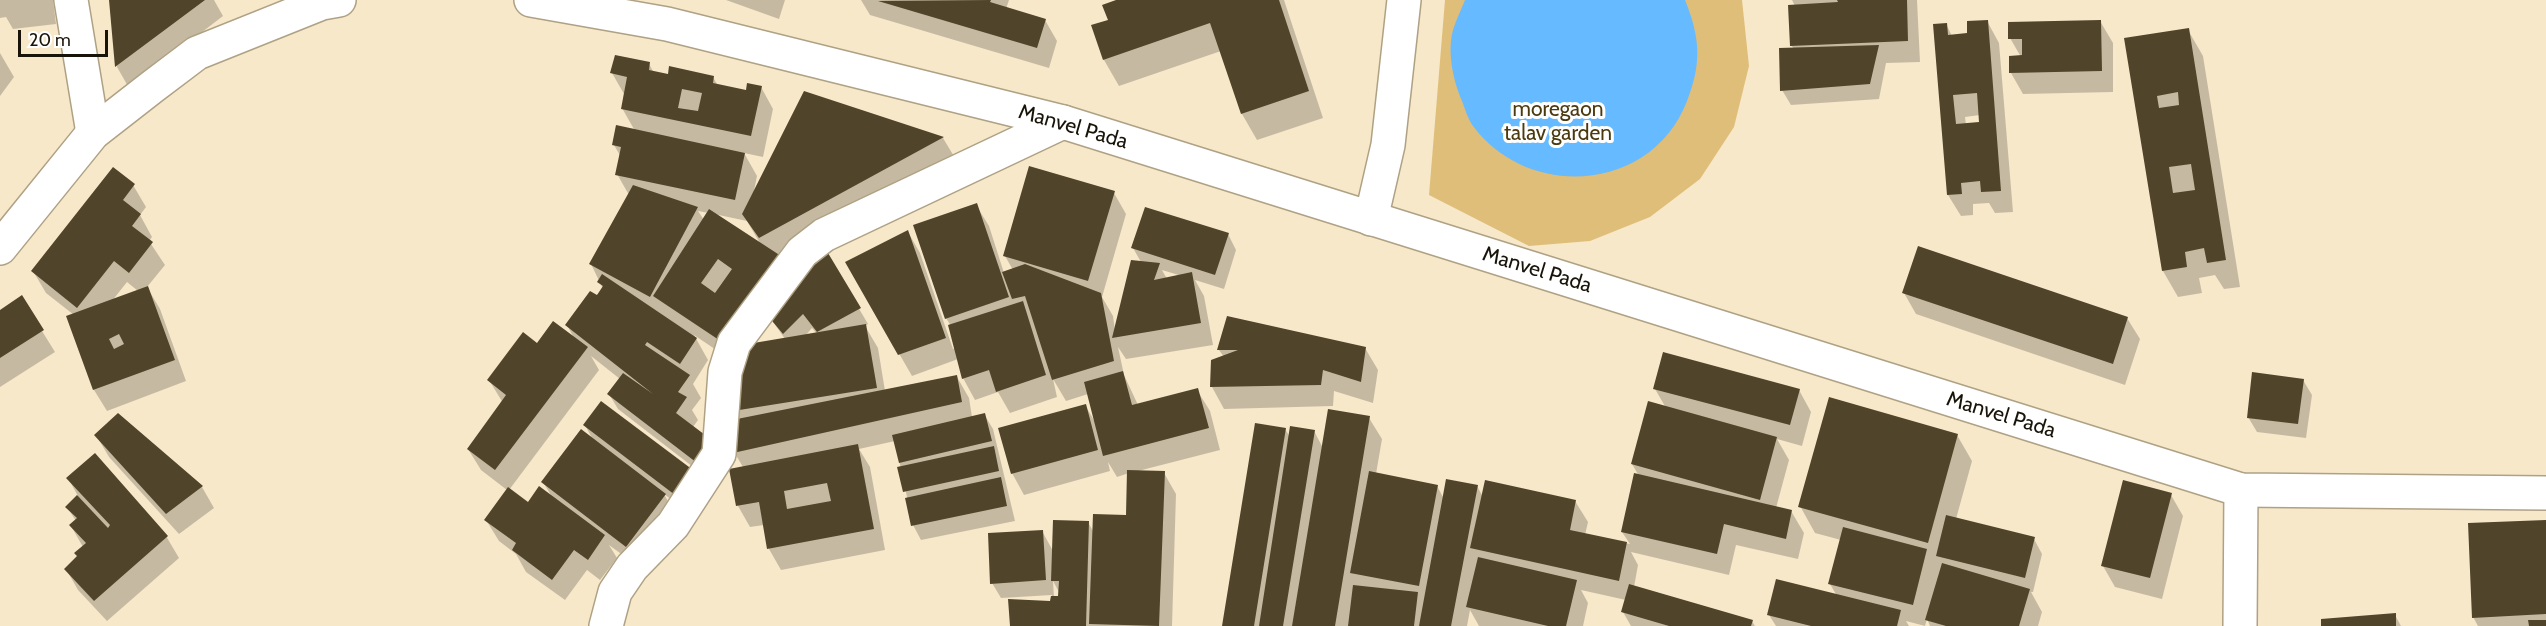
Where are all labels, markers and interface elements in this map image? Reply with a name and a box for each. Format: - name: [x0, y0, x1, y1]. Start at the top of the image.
- scale bar: [21, 18, 111, 56]
- text: 20 m: [29, 29, 71, 51]
- park label: moregaon talav garden: [1504, 97, 1612, 147]
- street label: Manvel Pada: [1015, 99, 1131, 155]
- street label: Manvel Pada: [1479, 241, 1595, 299]
- street label: Manvel Pada: [1943, 386, 2059, 444]

